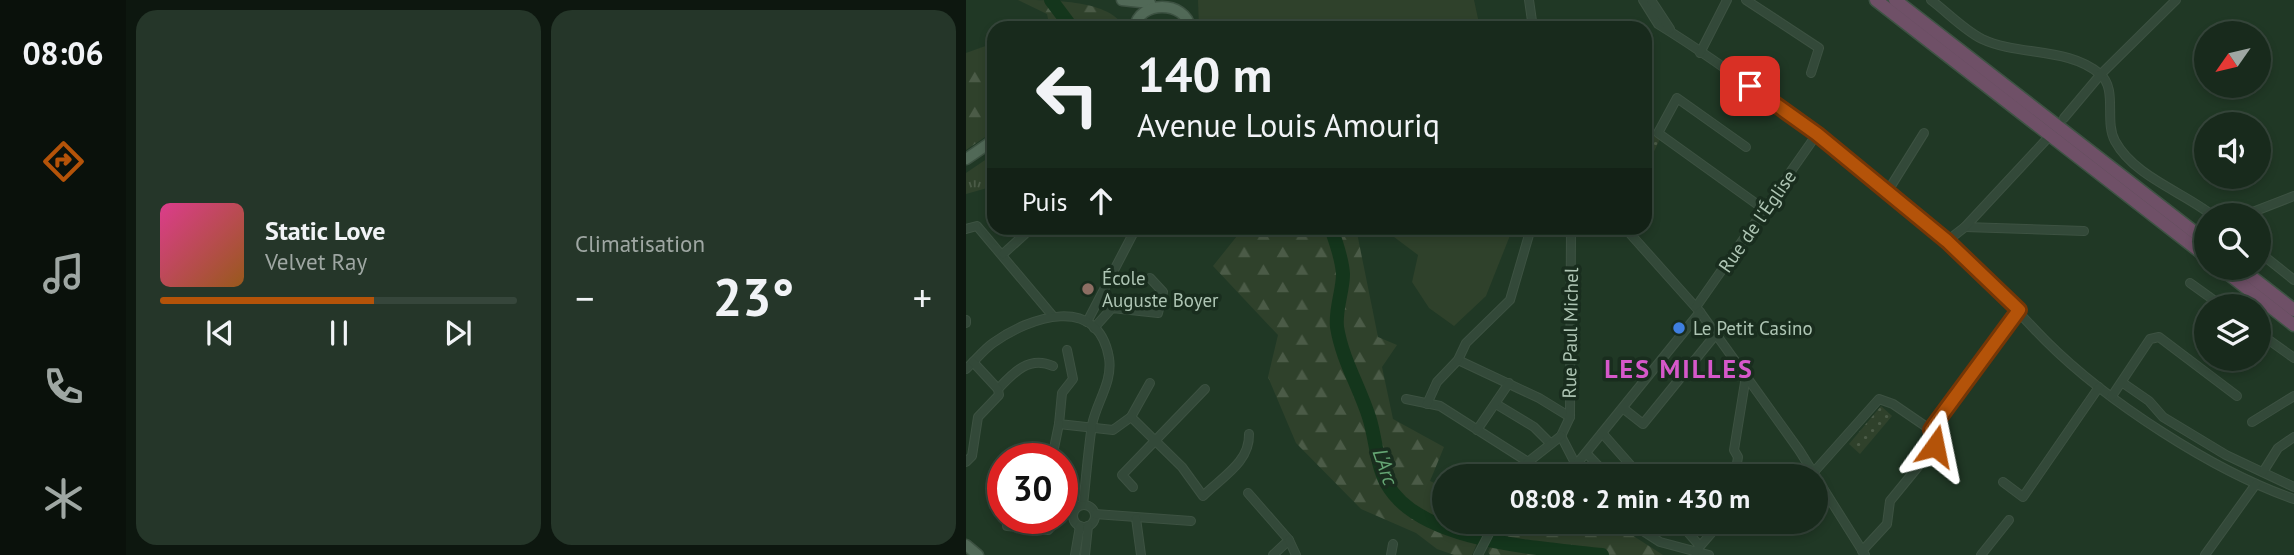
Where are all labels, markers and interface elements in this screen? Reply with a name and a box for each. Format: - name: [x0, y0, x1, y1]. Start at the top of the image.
- north arrow: [2194, 21, 2272, 98]
- map controls: [2194, 21, 2271, 371]
- text: 08:06: [22, 32, 104, 74]
- text: 140 m: [1137, 42, 1272, 106]
- icon: left: [1022, 49, 1113, 140]
- pin: [1720, 56, 1780, 116]
- icon: arrive: [1731, 67, 1769, 105]
- text: Avenue Louis Amouriq: [1137, 104, 1440, 146]
- button: sound: [2194, 112, 2271, 189]
- icon: directions: [39, 137, 88, 186]
- street label: Rue de l'Église: [1713, 165, 1801, 277]
- icon: ahead: [1082, 182, 1120, 220]
- text: Puis: [1022, 185, 1068, 218]
- button: search: [2194, 203, 2271, 280]
- text: Static Love: [265, 214, 386, 247]
- text: Climatisation: [575, 229, 705, 258]
- text: Velvet Ray: [265, 247, 367, 276]
- icon: music: [39, 249, 88, 298]
- text: 23°: [713, 263, 794, 330]
- place label: École Auguste Boyer: [1102, 266, 1219, 312]
- street label: Rue Paul Michel: [1557, 267, 1583, 399]
- text: −: [575, 273, 594, 322]
- text: +: [913, 273, 932, 322]
- marker: École Auguste Boyer: [1080, 281, 1096, 297]
- button: layers: [2194, 294, 2271, 371]
- icon: previous: [201, 314, 239, 352]
- icon: pause: [320, 314, 358, 352]
- icon: next: [439, 314, 477, 352]
- place label: Le Petit Casino: [1693, 316, 1813, 340]
- marker: Le Petit Casino: [1671, 320, 1687, 336]
- district label: LES MILLES: [1604, 352, 1754, 385]
- icon: phone: [39, 362, 88, 411]
- position arrow: [1898, 409, 1972, 483]
- speed limit sign: 30: [987, 443, 1078, 534]
- water label: L'Arc: [1367, 445, 1405, 490]
- icon: climate: [39, 474, 88, 523]
- text: 08:08 · 2 min · 430 m: [1510, 482, 1750, 515]

